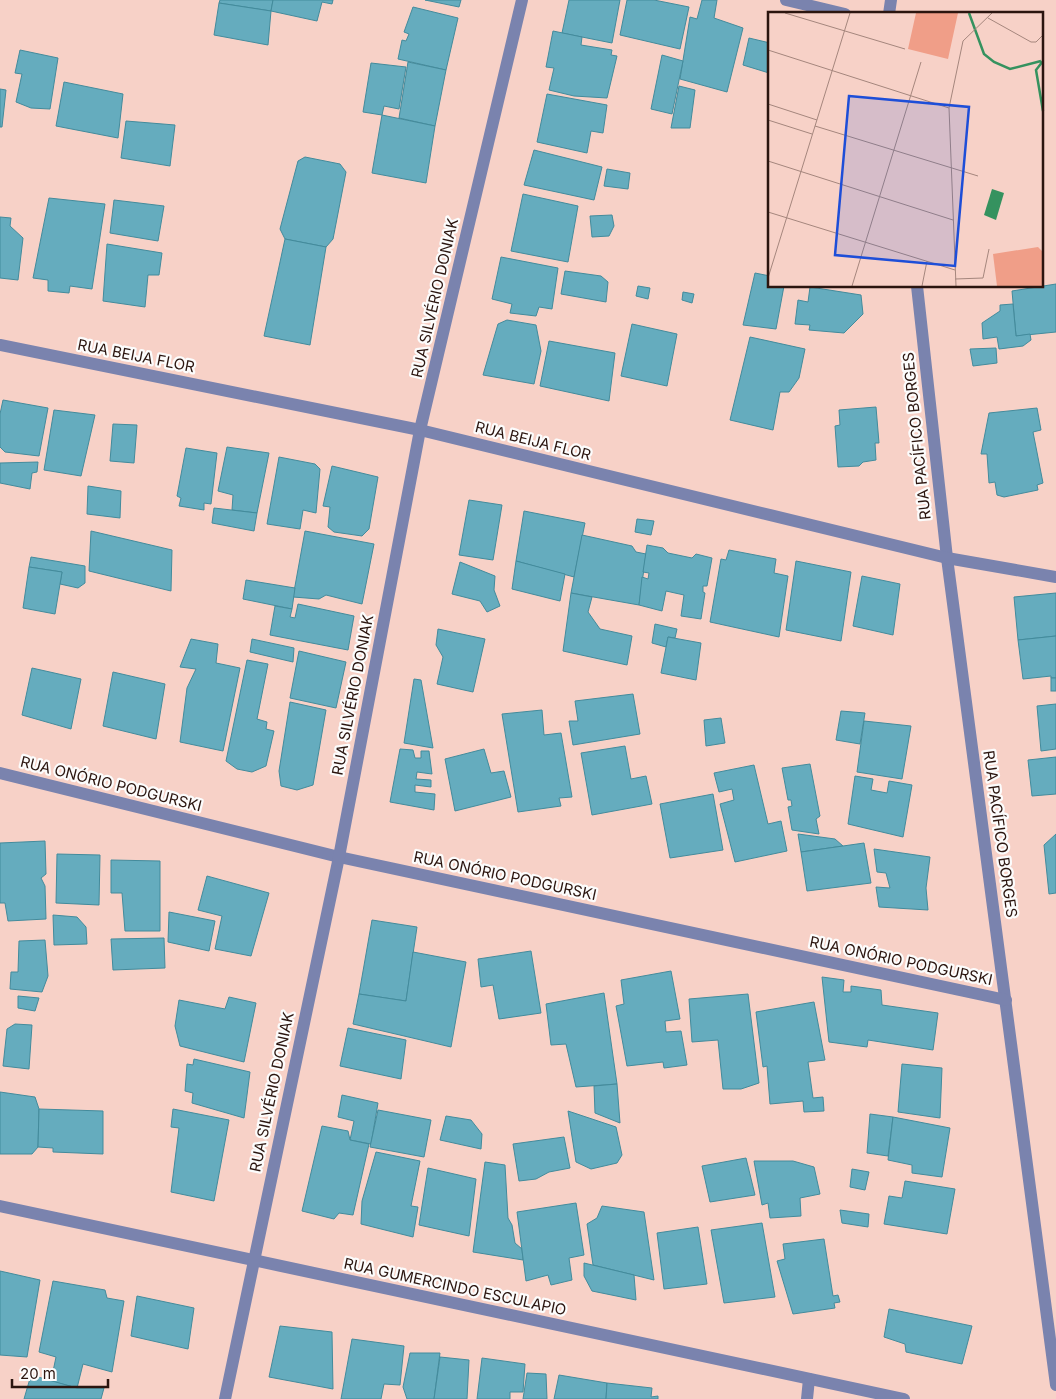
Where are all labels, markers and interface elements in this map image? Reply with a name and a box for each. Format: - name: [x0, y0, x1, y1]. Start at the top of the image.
- inset map: [768, 12, 1044, 288]
- street label: RUA SILVÉRIO DONIAK: [407, 216, 462, 379]
- street label: RUA BEIJA FLOR: [76, 335, 197, 376]
- street label: RUA PACÍFICO BORGES: [898, 351, 935, 521]
- street label: RUA BEIJA FLOR: [473, 417, 593, 464]
- street label: RUA SILVÉRIO DONIAK: [328, 613, 377, 777]
- street label: RUA PACÍFICO BORGES: [979, 749, 1022, 919]
- street label: RUA ONÓRIO PODGURSKI: [18, 752, 204, 815]
- street label: RUA ONÓRIO PODGURSKI: [412, 847, 598, 904]
- street label: RUA ONÓRIO PODGURSKI: [808, 932, 994, 989]
- street label: RUA SILVÉRIO DONIAK: [245, 1010, 298, 1174]
- street label: RUA GUMERCINDO ESCULAPIO: [342, 1254, 568, 1319]
- scale bar: [12, 1356, 109, 1388]
- text: 20 m: [20, 1364, 56, 1383]

